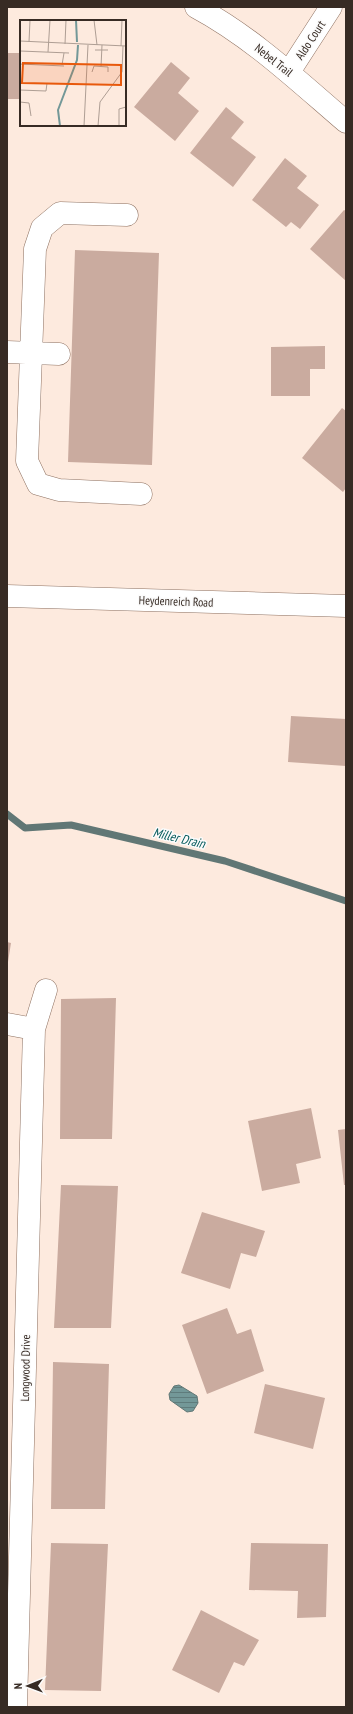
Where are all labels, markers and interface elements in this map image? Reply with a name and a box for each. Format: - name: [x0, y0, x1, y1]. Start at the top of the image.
- street label: Aldo Court: [292, 17, 329, 62]
- inset map: [20, 20, 126, 126]
- street label: Nebel Trail: [252, 40, 296, 80]
- street label: Heydenreich Road: [138, 592, 214, 610]
- water label: Miller Drain: [151, 824, 208, 853]
- street label: Longwood Drive: [17, 1334, 33, 1402]
- north arrow: [8, 1666, 48, 1706]
- text: N: [11, 1683, 25, 1689]

